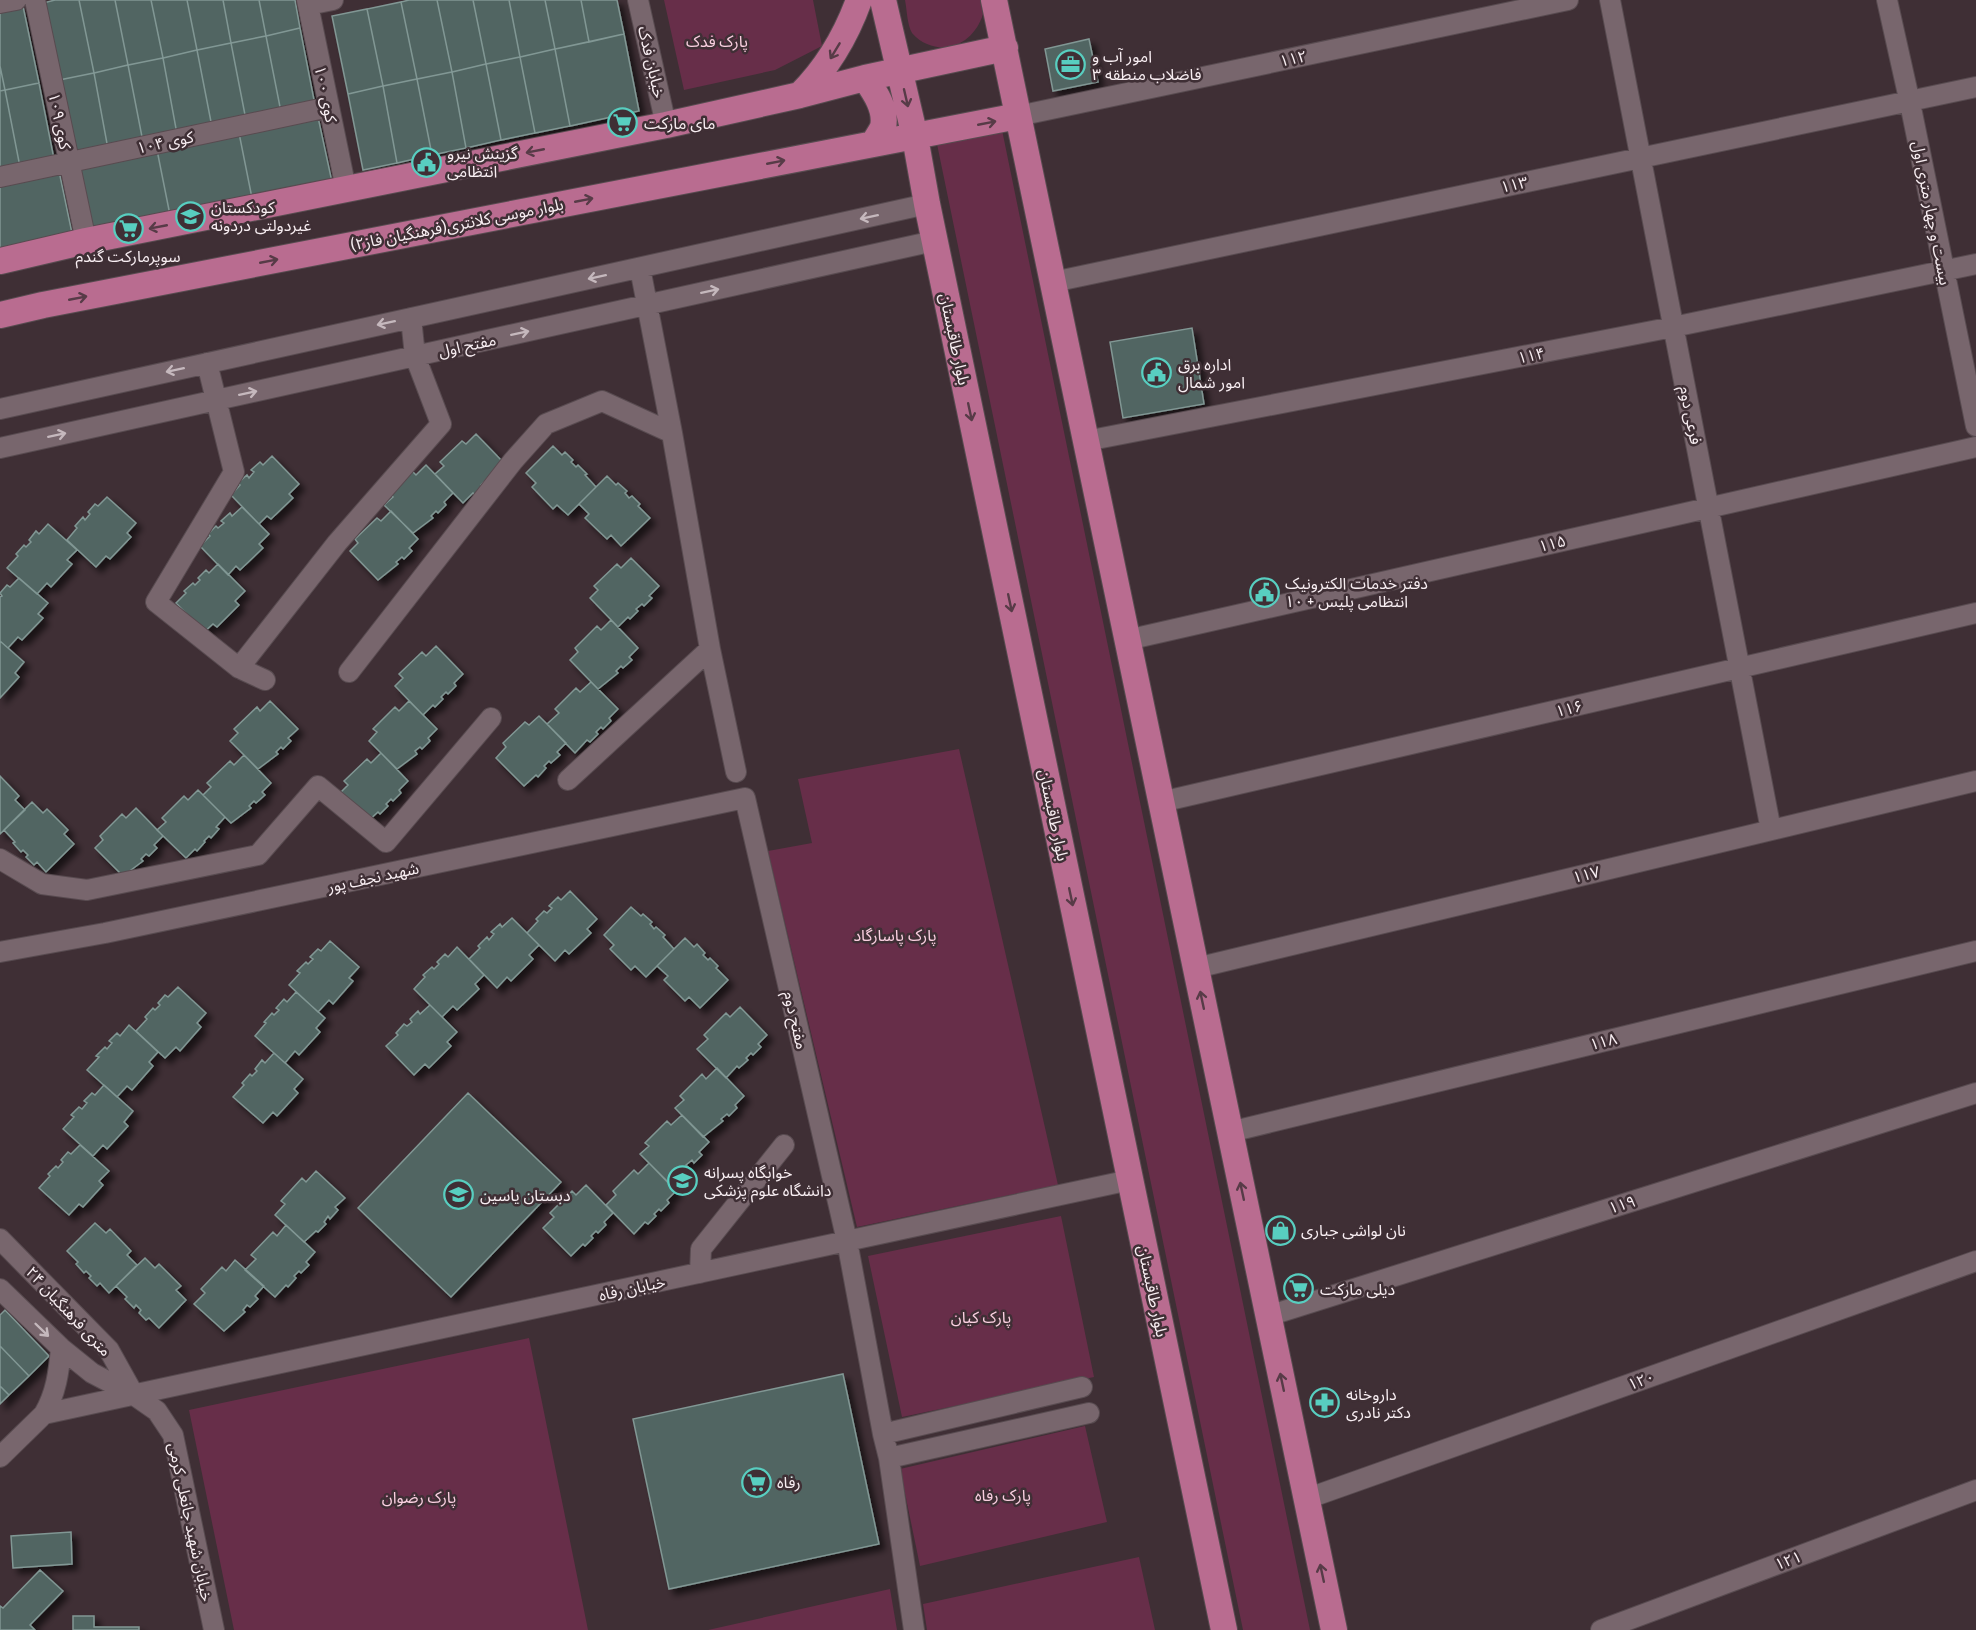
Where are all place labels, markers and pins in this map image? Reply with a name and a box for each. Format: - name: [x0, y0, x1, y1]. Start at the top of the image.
- place label: امور آب و فاضلاب منطقه ۳: [1092, 47, 1201, 84]
- office icon: امور آب و فاضلاب منطقه ۳: [1055, 49, 1087, 81]
- supermarket icon: مای مارکت: [607, 107, 639, 139]
- place label: مای مارکت: [644, 114, 715, 133]
- place label: گزینش نیرو انتظامی: [447, 144, 518, 181]
- public building icon: گزینش نیرو انتظامی: [410, 146, 442, 178]
- place label: کودکستان غیردولتی دردونه: [211, 198, 311, 235]
- school or university icon: کودکستان غیردولتی دردونه: [174, 200, 206, 232]
- supermarket icon: سوپرمارکت گندم: [112, 212, 144, 244]
- place label: سوپرمارکت گندم: [75, 247, 181, 269]
- place label: اداره برق امور شمال: [1178, 355, 1245, 393]
- public building icon: اداره برق امور شمال: [1141, 357, 1173, 389]
- place label: دفتر خدمات الکترونیک انتظامی پلیس + ۱۰: [1285, 574, 1428, 612]
- public building icon: دفتر خدمات الکترونیک انتظامی پلیس + ۱۰: [1248, 576, 1280, 608]
- place label: خوابگاه پسرانه دانشگاه علوم پزشکی: [704, 1163, 831, 1203]
- school or university icon: خوابگاه پسرانه دانشگاه علوم پزشکی: [667, 1165, 699, 1197]
- school or university icon: دبستان یاسین: [443, 1179, 475, 1211]
- place label: دبستان یاسین: [480, 1186, 571, 1205]
- shop icon: نان لواشی جباری: [1264, 1214, 1296, 1246]
- place label: نان لواشی جباری: [1301, 1221, 1406, 1240]
- supermarket icon: دیلی مارکت: [1283, 1273, 1315, 1305]
- place label: دیلی مارکت: [1320, 1280, 1395, 1299]
- place label: داروخانه دکتر نادری: [1346, 1385, 1411, 1422]
- pharmacy icon: داروخانه دکتر نادری: [1309, 1387, 1341, 1419]
- supermarket icon: رفاه: [740, 1466, 772, 1498]
- place label: رفاه: [777, 1473, 801, 1492]

